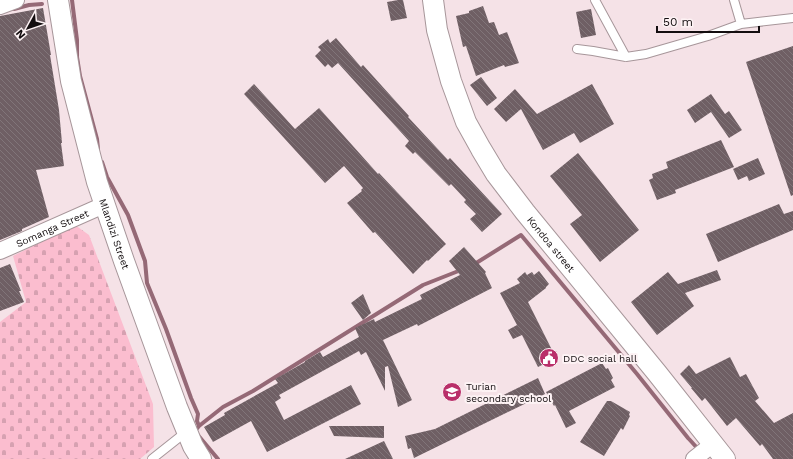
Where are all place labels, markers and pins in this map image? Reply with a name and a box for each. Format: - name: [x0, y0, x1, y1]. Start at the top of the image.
- public building icon: DDC social hall: [538, 347, 560, 369]
- place label: DDC social hall: [563, 353, 637, 364]
- school or university icon: Turian secondary school: [441, 381, 463, 403]
- place label: Turian secondary school: [466, 381, 551, 404]

